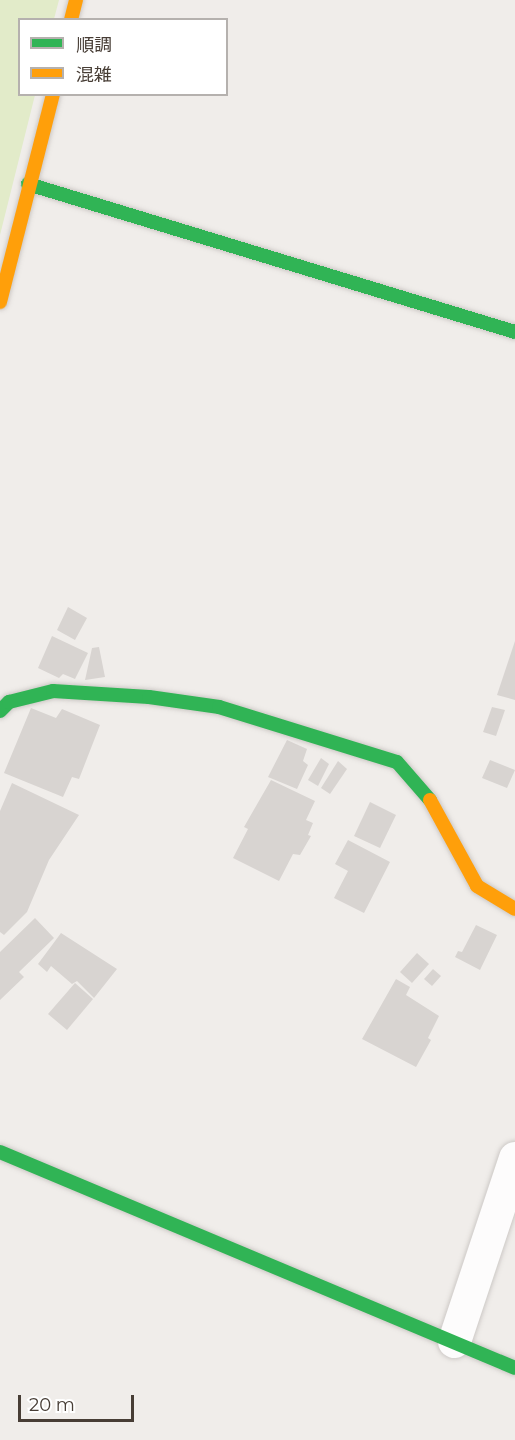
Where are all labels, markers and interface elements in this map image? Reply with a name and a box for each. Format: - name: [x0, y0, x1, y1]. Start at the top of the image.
- legend: [18, 18, 228, 96]
- text: 順調: [76, 34, 112, 56]
- text: 混雑: [76, 64, 112, 86]
- scale bar: [21, 1383, 136, 1421]
- text: 20 m: [29, 1394, 75, 1416]

